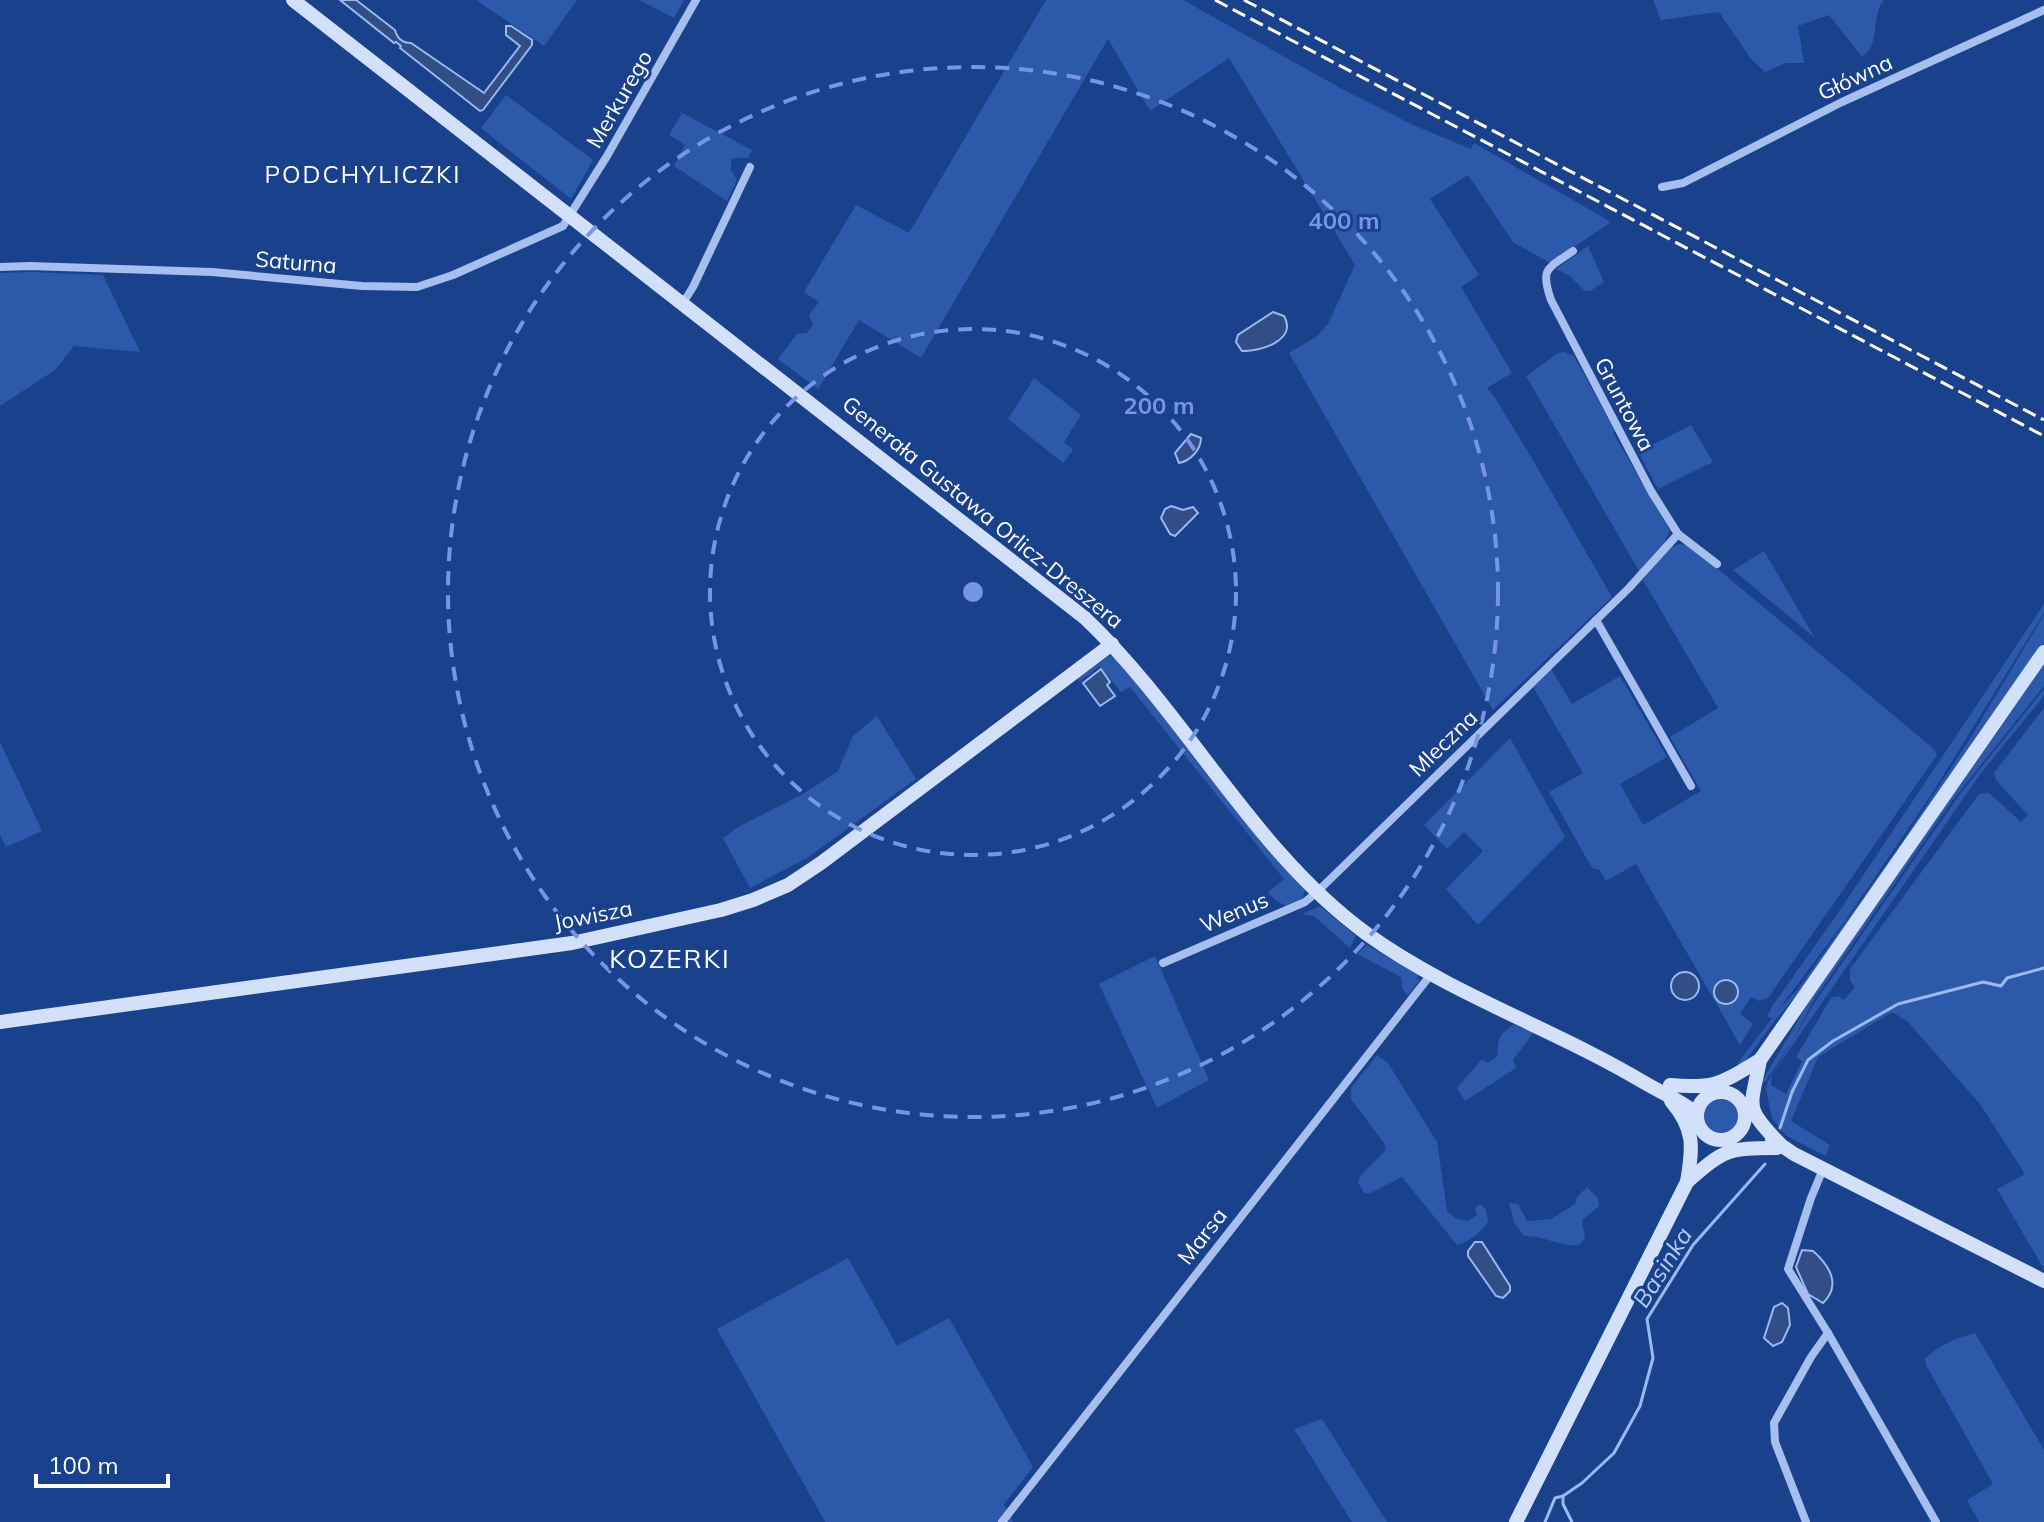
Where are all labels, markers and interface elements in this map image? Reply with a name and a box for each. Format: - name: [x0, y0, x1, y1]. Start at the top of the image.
- street label: Merkurego: [580, 45, 658, 153]
- street label: Główna: [1813, 48, 1897, 106]
- district label: PODCHYLICZKI: [265, 159, 461, 189]
- text: 400 m: [1308, 205, 1380, 235]
- street label: Saturna: [254, 245, 338, 279]
- street label: Gruntowa: [1589, 353, 1661, 455]
- street label: Generała Gustawa Orlicz-Dreszera: [837, 390, 1129, 634]
- text: 200 m: [1123, 390, 1195, 420]
- centre of rings: [959, 578, 987, 606]
- street label: Mleczna: [1403, 704, 1483, 782]
- street label: Wenus: [1196, 885, 1272, 939]
- street label: Jowisza: [551, 894, 635, 936]
- district label: KOZERKI: [609, 942, 731, 975]
- street label: Marsa: [1171, 1202, 1233, 1270]
- water label: Basinka: [1626, 1221, 1698, 1313]
- scale bar: [36, 1438, 168, 1488]
- text: 100 m: [48, 1450, 119, 1480]

